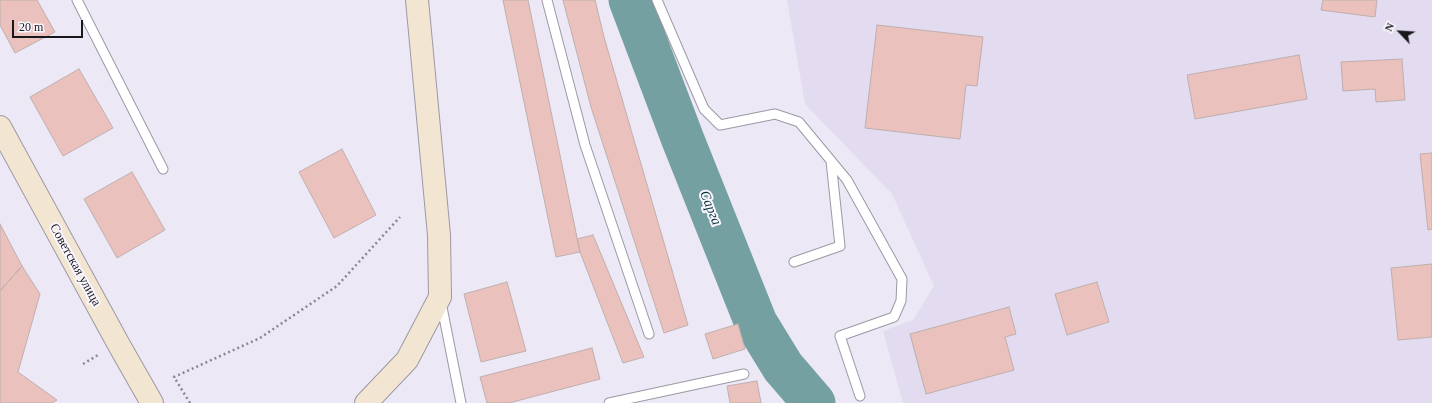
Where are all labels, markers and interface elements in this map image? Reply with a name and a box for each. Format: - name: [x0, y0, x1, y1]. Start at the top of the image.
- scale bar: [14, 12, 85, 38]
- north arrow: [1380, 12, 1420, 52]
- text: 20 m: [19, 20, 43, 34]
- text: N: [1382, 21, 1396, 33]
- water label: Сарга: [695, 188, 725, 228]
- street label: Советская улица: [46, 221, 104, 309]

